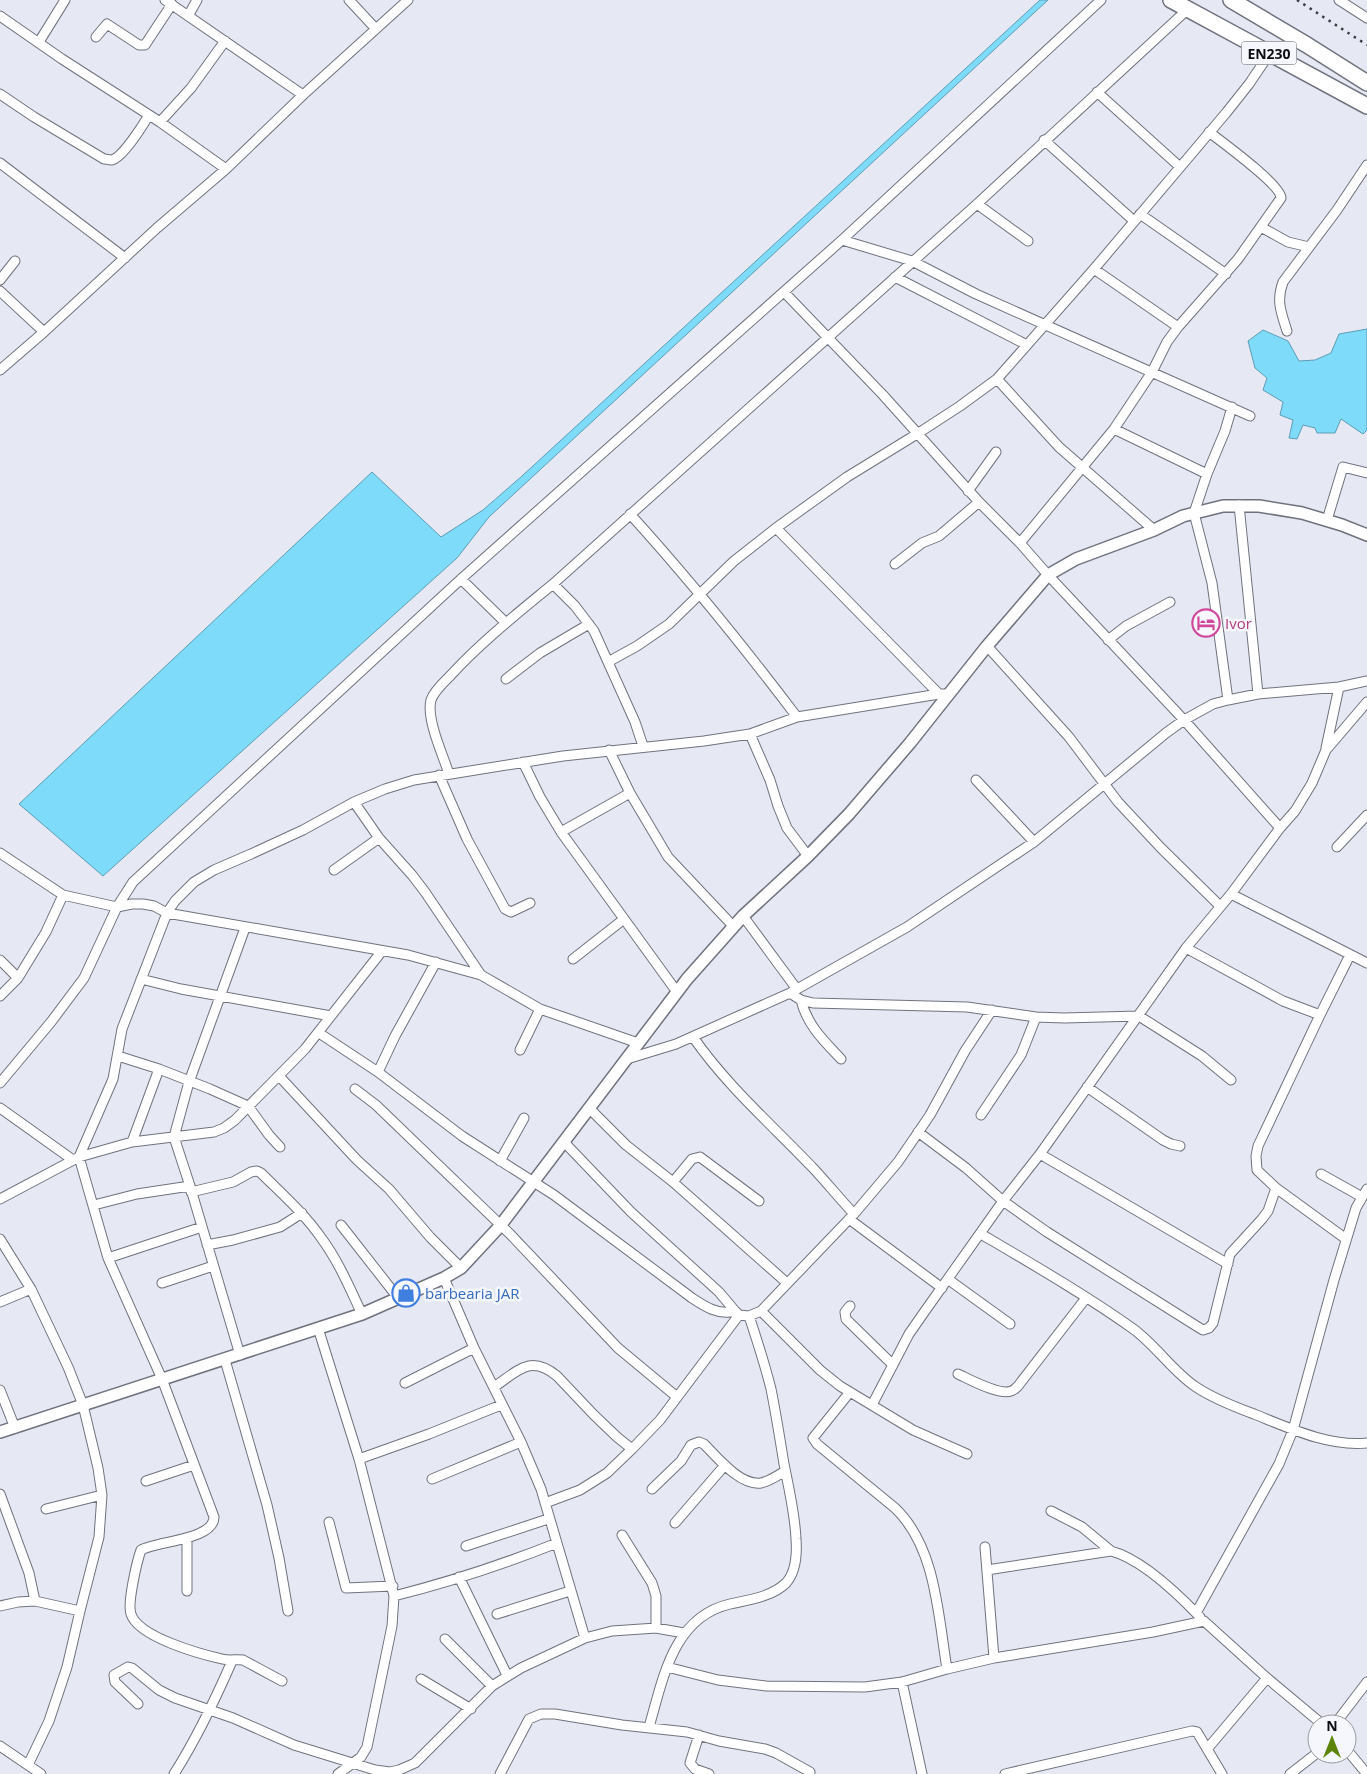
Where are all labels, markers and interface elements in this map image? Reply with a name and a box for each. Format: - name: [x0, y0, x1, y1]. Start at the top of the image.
- road number: EN230: [1242, 42, 1296, 64]
- hotel icon: Ivor: [1191, 608, 1221, 638]
- place label: Ivor: [1225, 613, 1252, 633]
- shop icon: barbearia JAR: [391, 1278, 421, 1308]
- place label: barbearia JAR: [425, 1283, 520, 1303]
- north arrow: [1307, 1714, 1357, 1764]
- text: N: [1326, 1716, 1338, 1735]

